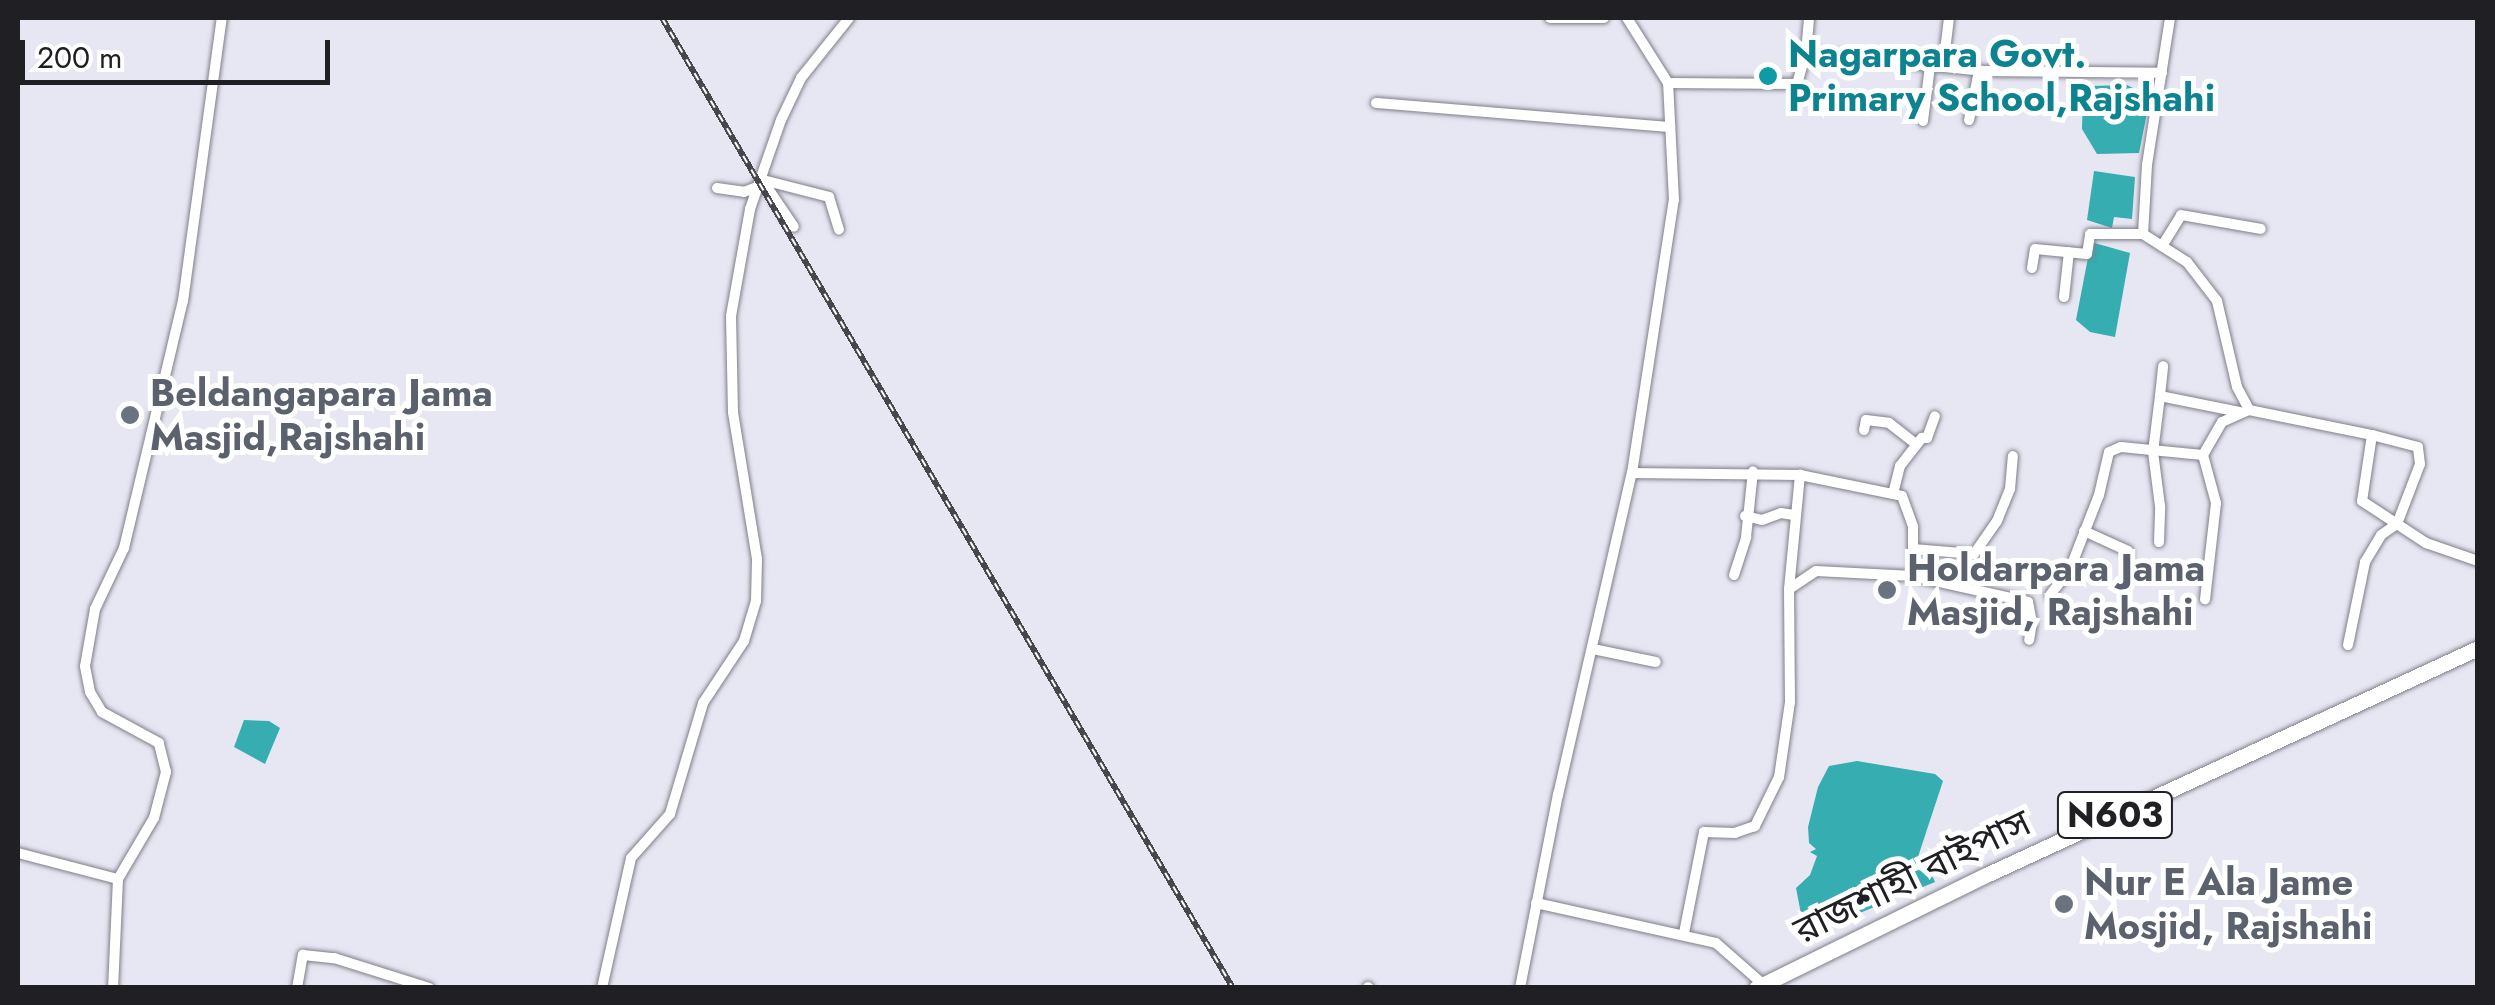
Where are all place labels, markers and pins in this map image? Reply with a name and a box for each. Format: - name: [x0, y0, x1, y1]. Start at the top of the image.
- place label: Nagarpara Govt. Primary School,Rajshahi: [1788, 31, 2215, 120]
- marker: Nagarpara Govt. Primary School,Rajshahi: [1757, 65, 1779, 87]
- place label: Beldangapara Jama Masjid,Rajshahi: [150, 370, 493, 459]
- marker: Beldangapara Jama Masjid,Rajshahi: [119, 404, 141, 426]
- place label: Holdarpara Jama Masjid, Rajshahi: [1907, 545, 2205, 634]
- marker: Holdarpara Jama Masjid, Rajshahi: [1876, 579, 1898, 601]
- place label: Nur E Ala Jame Mosjid, Rajshahi: [2084, 859, 2373, 948]
- marker: Nur E Ala Jame Mosjid, Rajshahi: [2053, 893, 2075, 915]

